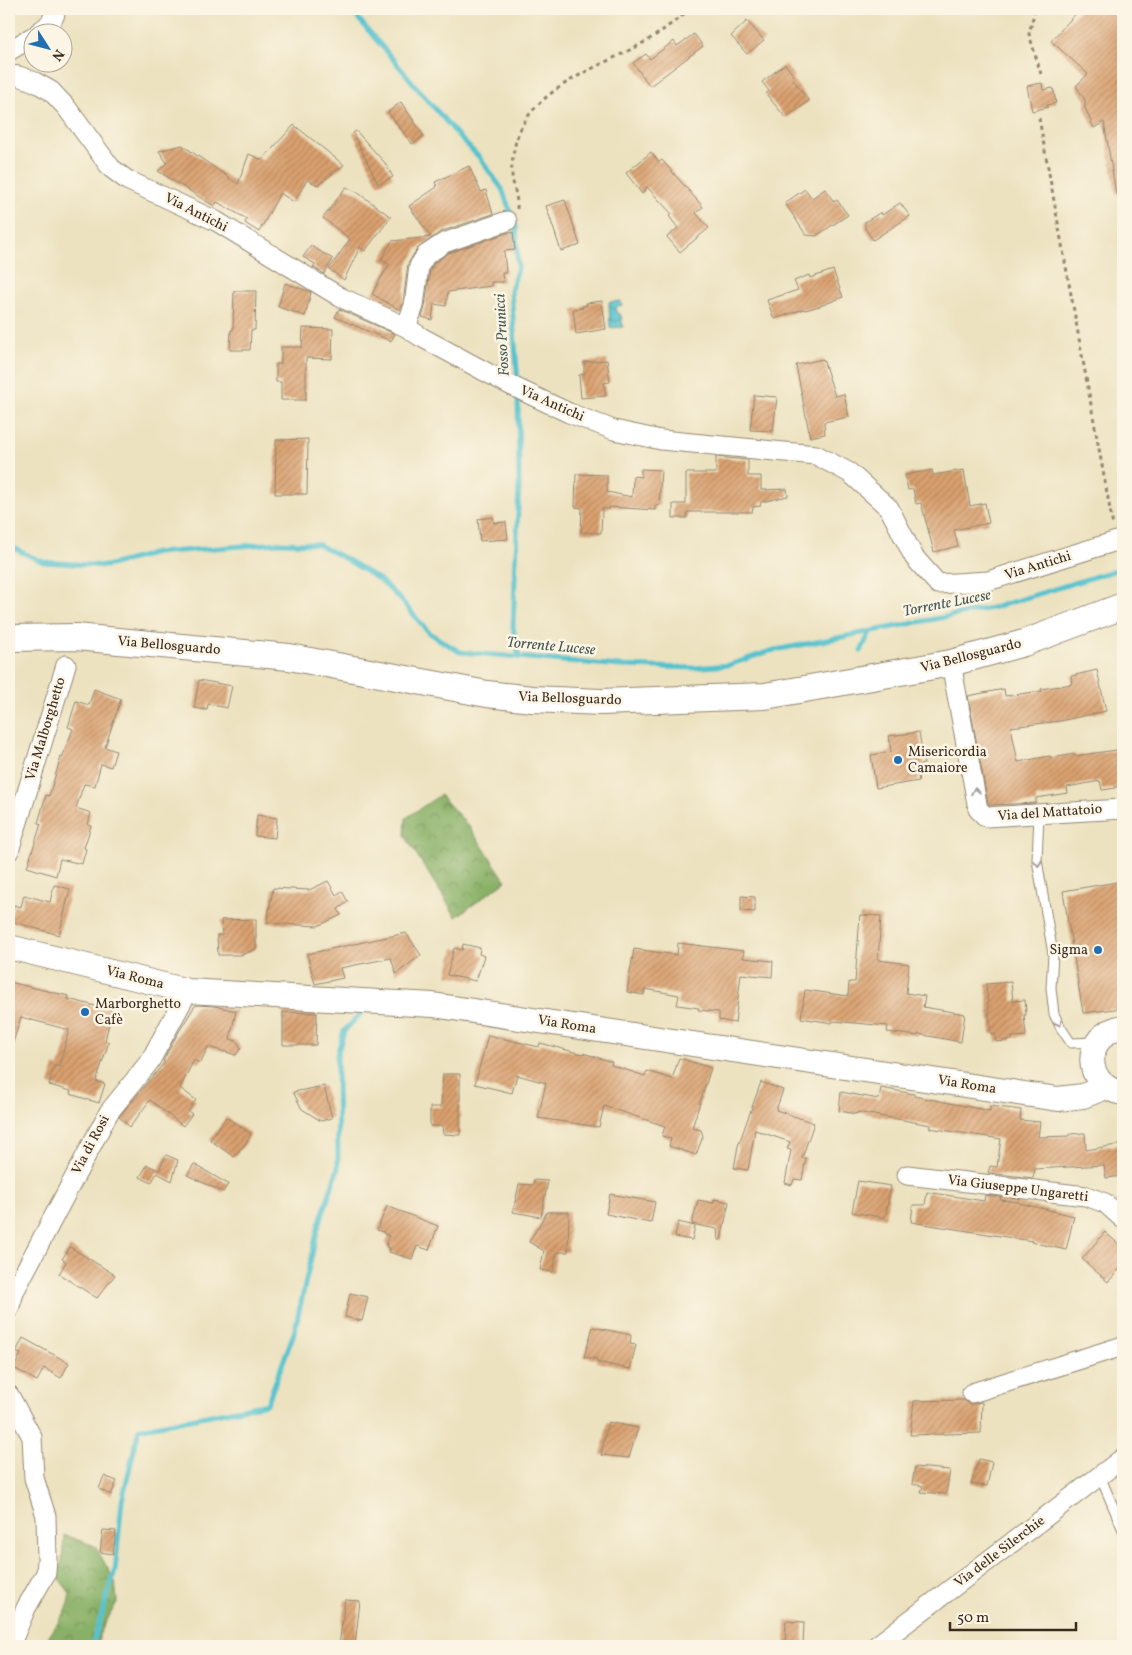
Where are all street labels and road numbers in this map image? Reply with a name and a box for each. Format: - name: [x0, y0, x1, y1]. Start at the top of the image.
- street label: Via Antichi: [161, 189, 231, 237]
- street label: Via Antichi: [517, 381, 587, 427]
- street label: Via Antichi: [1002, 547, 1074, 585]
- street label: Via Bellosguardo: [117, 632, 221, 660]
- street label: Via Bellosguardo: [919, 634, 1023, 678]
- street label: Via Malborghetto: [21, 675, 71, 783]
- street label: Via Bellosguardo: [518, 688, 622, 710]
- street label: Via del Mattatoio: [997, 800, 1103, 826]
- street label: Via Roma: [104, 962, 166, 994]
- street label: Via Roma: [536, 1011, 598, 1039]
- street label: Via Roma: [936, 1071, 998, 1099]
- street label: Via di Rosi: [67, 1112, 115, 1178]
- street label: Via Giuseppe Ungaretti: [947, 1171, 1089, 1207]
- street label: Via delle Silerchie: [951, 1511, 1050, 1592]

